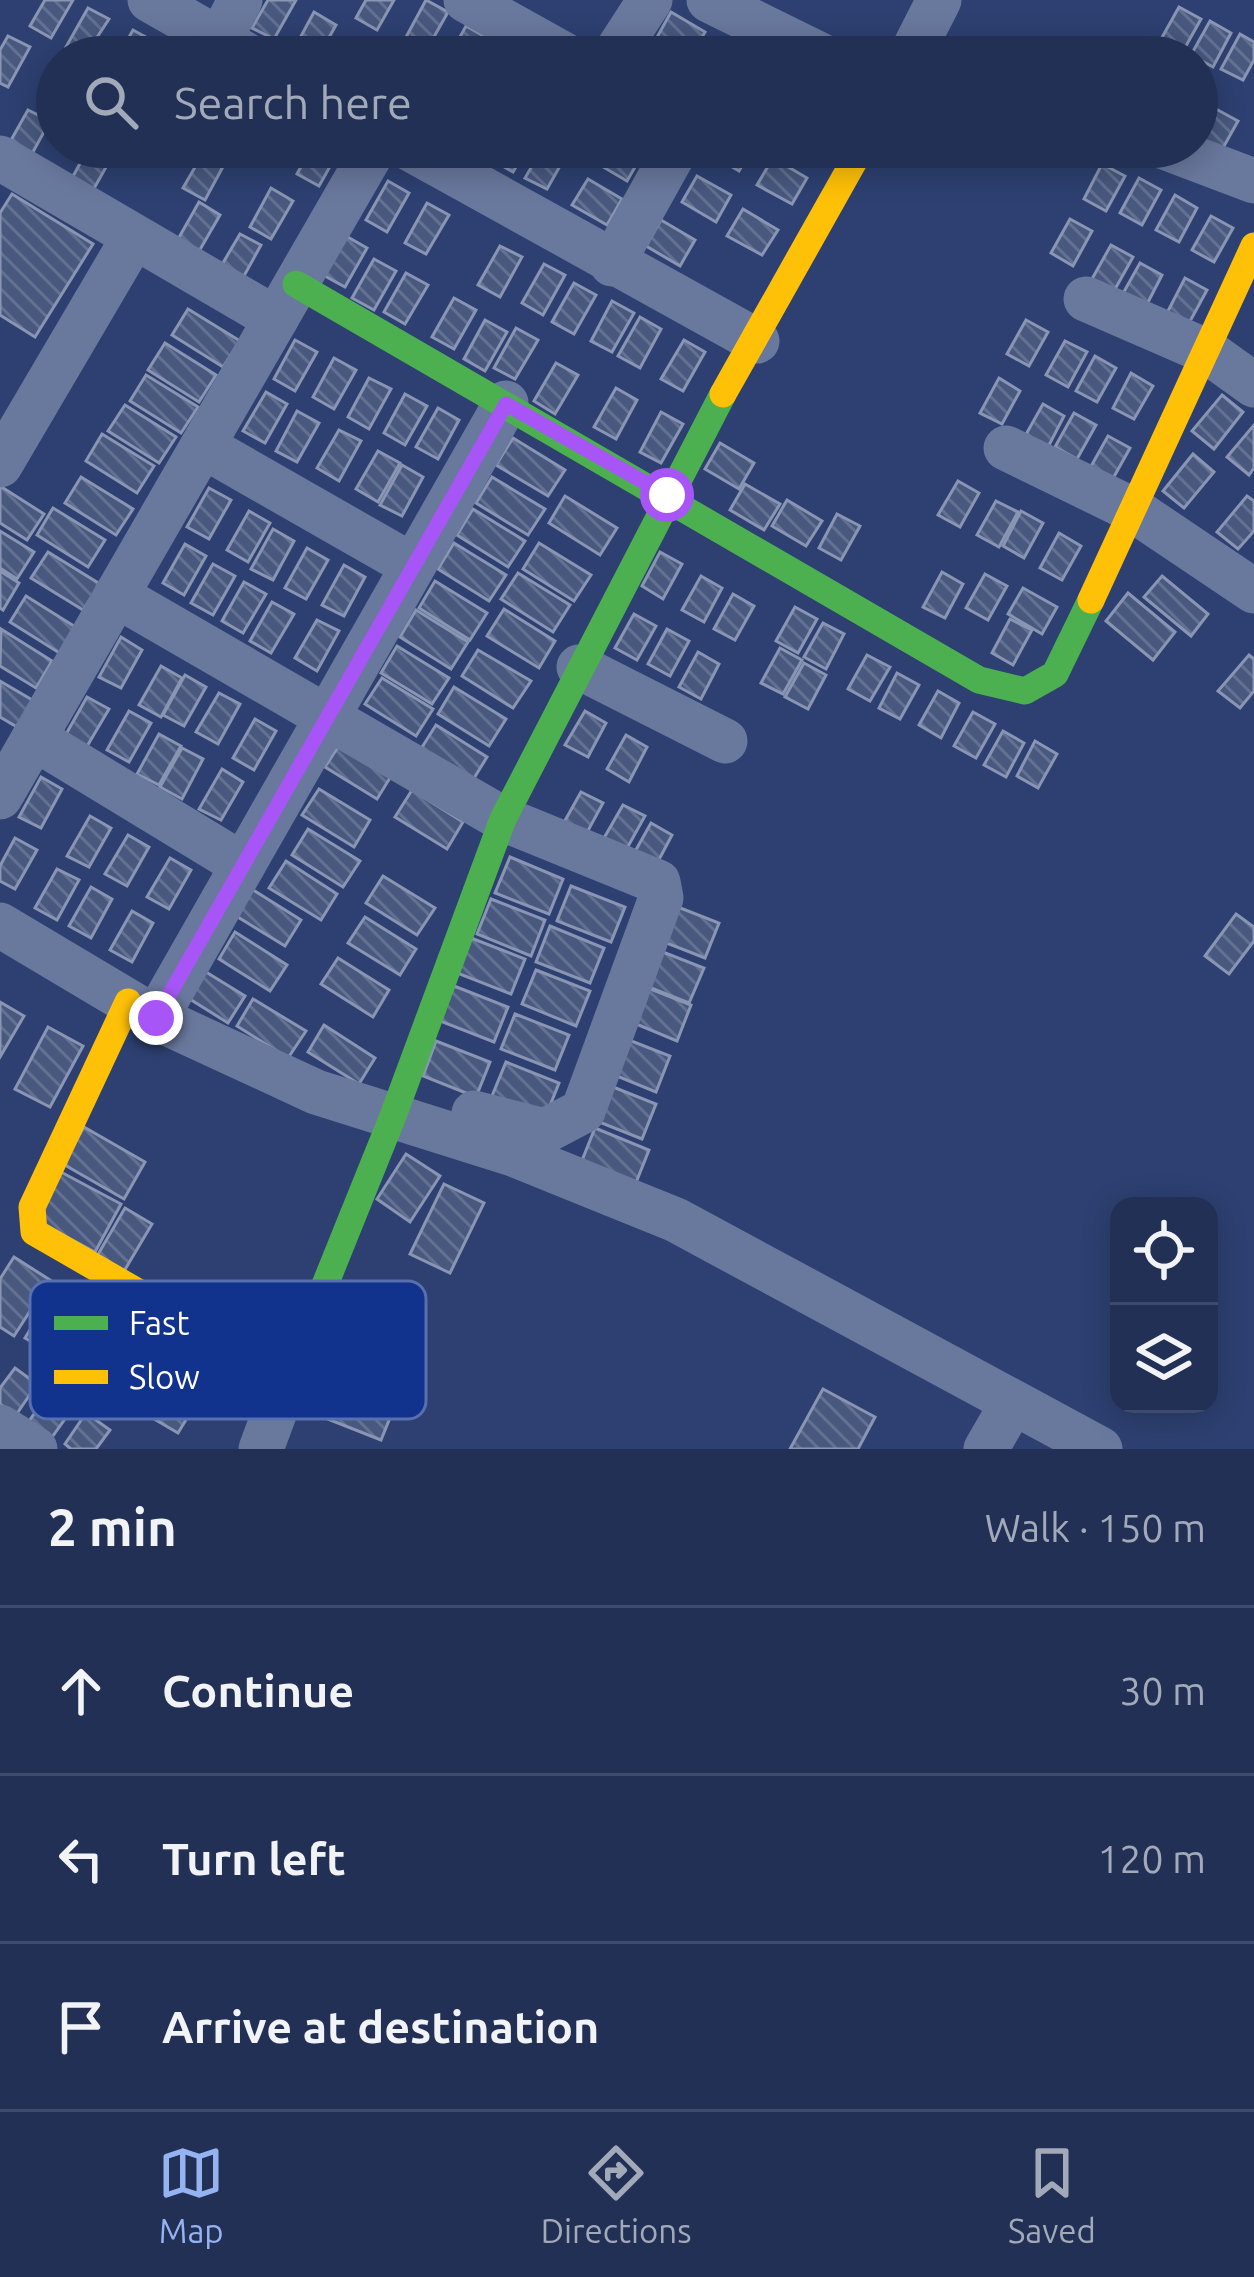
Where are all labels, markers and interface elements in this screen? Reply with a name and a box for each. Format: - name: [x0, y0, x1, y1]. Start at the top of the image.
- search box: [36, 36, 1218, 168]
- icon: search: [78, 69, 144, 135]
- text: Search here: [174, 77, 412, 128]
- route start: [640, 468, 694, 522]
- route end: [129, 991, 183, 1045]
- map controls: [1110, 1197, 1218, 1413]
- button: locate: [1110, 1197, 1218, 1305]
- legend: [30, 1281, 426, 1419]
- text: Fast: [129, 1304, 189, 1341]
- button: layers: [1110, 1305, 1218, 1413]
- text: Slow: [129, 1358, 200, 1395]
- text: 2 min: [48, 1498, 177, 1556]
- text: Walk · 150 m: [985, 1506, 1206, 1549]
- icon: ahead: [48, 1658, 114, 1724]
- text: Continue: [162, 1665, 354, 1716]
- text: 30 m: [1119, 1669, 1206, 1712]
- icon: left: [48, 1826, 114, 1892]
- text: Turn left: [162, 1833, 346, 1884]
- text: 120 m: [1097, 1837, 1206, 1880]
- icon: arrive: [48, 1994, 114, 2060]
- text: Arrive at destination: [162, 2001, 599, 2052]
- tab: Map: [158, 2140, 224, 2249]
- tab: Directions: [541, 2140, 691, 2249]
- tab: Saved: [1008, 2140, 1096, 2249]

